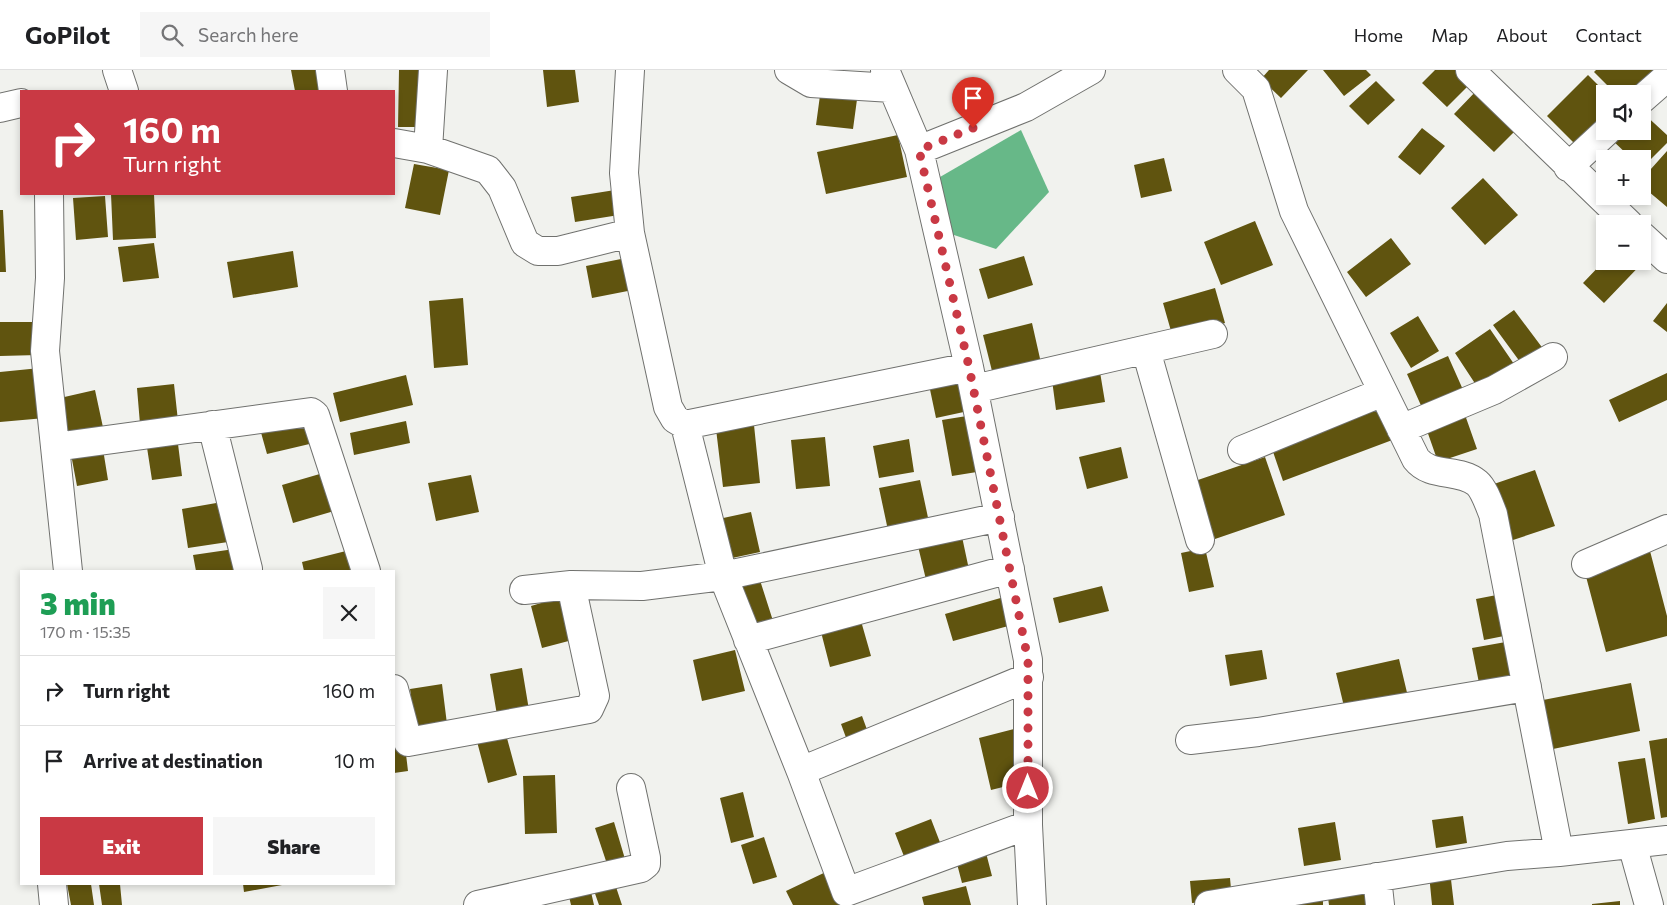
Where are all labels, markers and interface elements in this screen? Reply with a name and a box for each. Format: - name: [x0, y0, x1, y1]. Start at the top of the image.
- search box: [140, 12, 490, 57]
- text: GoPilot: [25, 20, 110, 49]
- icon: search: [158, 21, 186, 49]
- text: Search here: [198, 23, 299, 46]
- text: Home: [1354, 24, 1403, 46]
- text: Map: [1431, 24, 1468, 46]
- text: About: [1496, 24, 1548, 46]
- text: Contact: [1576, 24, 1642, 46]
- pin: [952, 77, 994, 128]
- icon: arrive: [959, 84, 987, 112]
- map controls: [1596, 85, 1651, 270]
- button: sound: [1596, 85, 1651, 140]
- text: 160 m: [123, 107, 221, 150]
- icon: right: [40, 110, 105, 175]
- text: Turn right: [123, 150, 221, 177]
- button: +: [1596, 150, 1651, 205]
- button: −: [1596, 215, 1651, 270]
- text: 3 min: [40, 584, 116, 621]
- button: close: [323, 587, 375, 639]
- text: 170 m · 15:35: [40, 622, 131, 641]
- icon: right: [40, 677, 68, 705]
- text: Turn right: [83, 679, 170, 702]
- text: 160 m: [323, 679, 375, 702]
- icon: arrive: [40, 747, 68, 775]
- text: Arrive at destination: [83, 749, 263, 772]
- text: 10 m: [334, 749, 375, 772]
- position arrow: [1001, 761, 1053, 813]
- button: Exit: [40, 817, 203, 875]
- button: Share: [213, 817, 375, 875]

